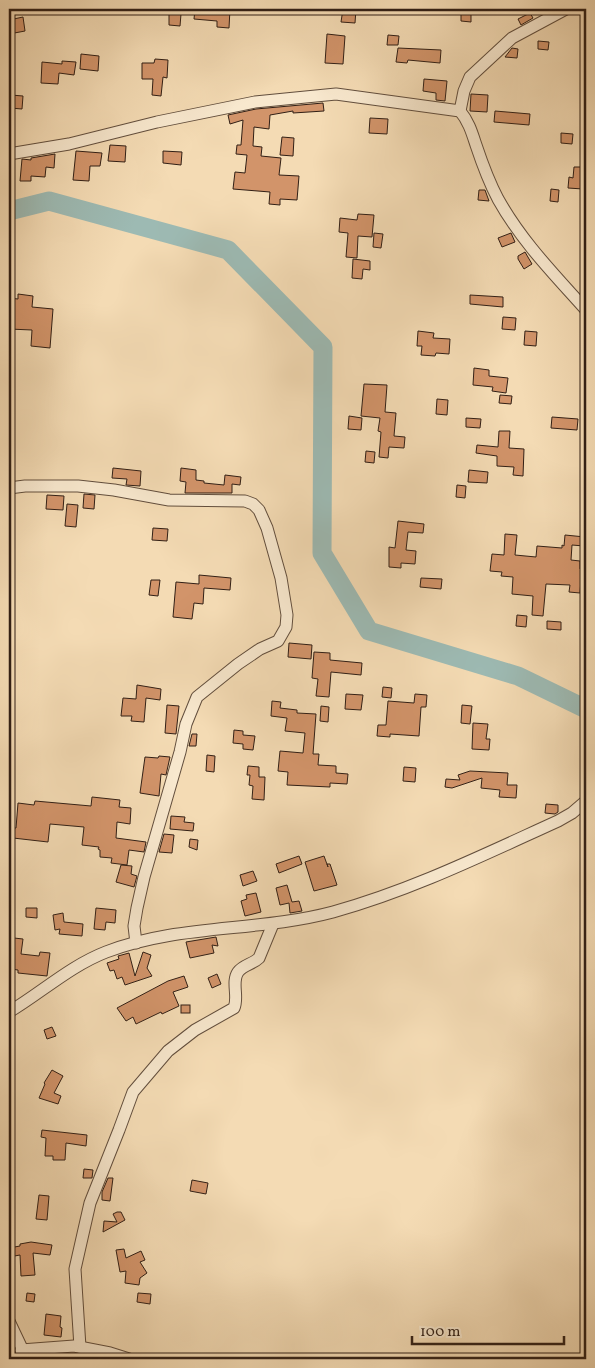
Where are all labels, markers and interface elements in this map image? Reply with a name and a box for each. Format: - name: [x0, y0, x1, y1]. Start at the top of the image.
- scale bar: [412, 1313, 565, 1345]
- text: 100 m: [420, 1322, 460, 1343]

